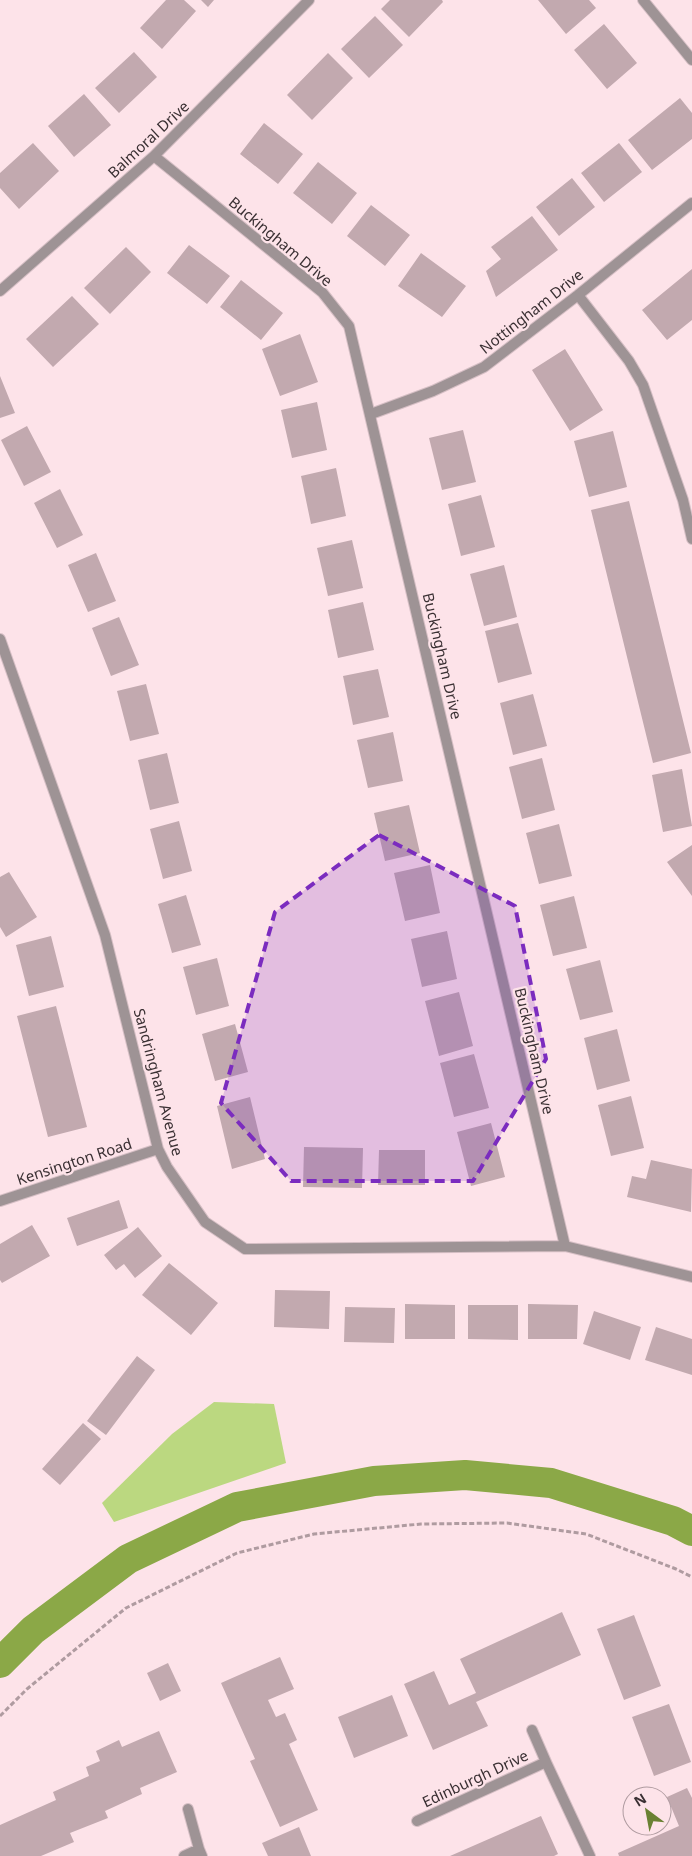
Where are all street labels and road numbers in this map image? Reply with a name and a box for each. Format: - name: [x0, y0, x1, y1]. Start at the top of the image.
- street label: Balmoral Drive: [103, 96, 193, 182]
- street label: Buckingham Drive: [225, 192, 337, 290]
- street label: Nottingham Drive: [475, 264, 587, 358]
- street label: Buckingham Drive: [419, 591, 467, 721]
- street label: Buckingham Drive: [511, 986, 559, 1116]
- street label: Sandringham Avenue: [130, 1006, 188, 1158]
- street label: Kensington Road: [14, 1133, 134, 1189]
- street label: Edinburgh Drive: [419, 1745, 531, 1811]

